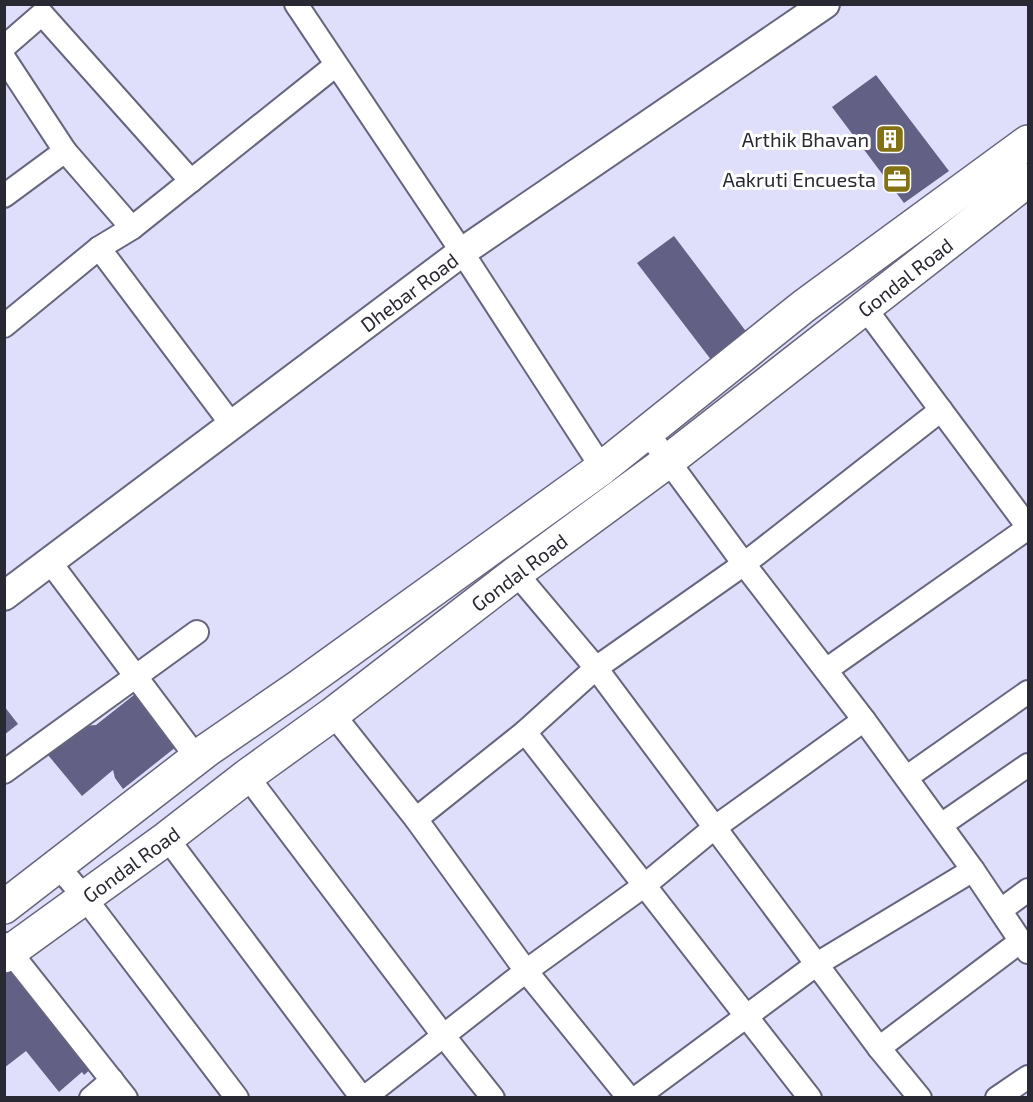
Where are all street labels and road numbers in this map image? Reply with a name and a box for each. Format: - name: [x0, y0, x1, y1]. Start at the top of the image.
- street label: Gondal Road: [853, 232, 957, 322]
- street label: Dhebar Road: [355, 247, 463, 337]
- street label: Gondal Road: [466, 528, 572, 616]
- street label: Gondal Road: [78, 821, 184, 907]

